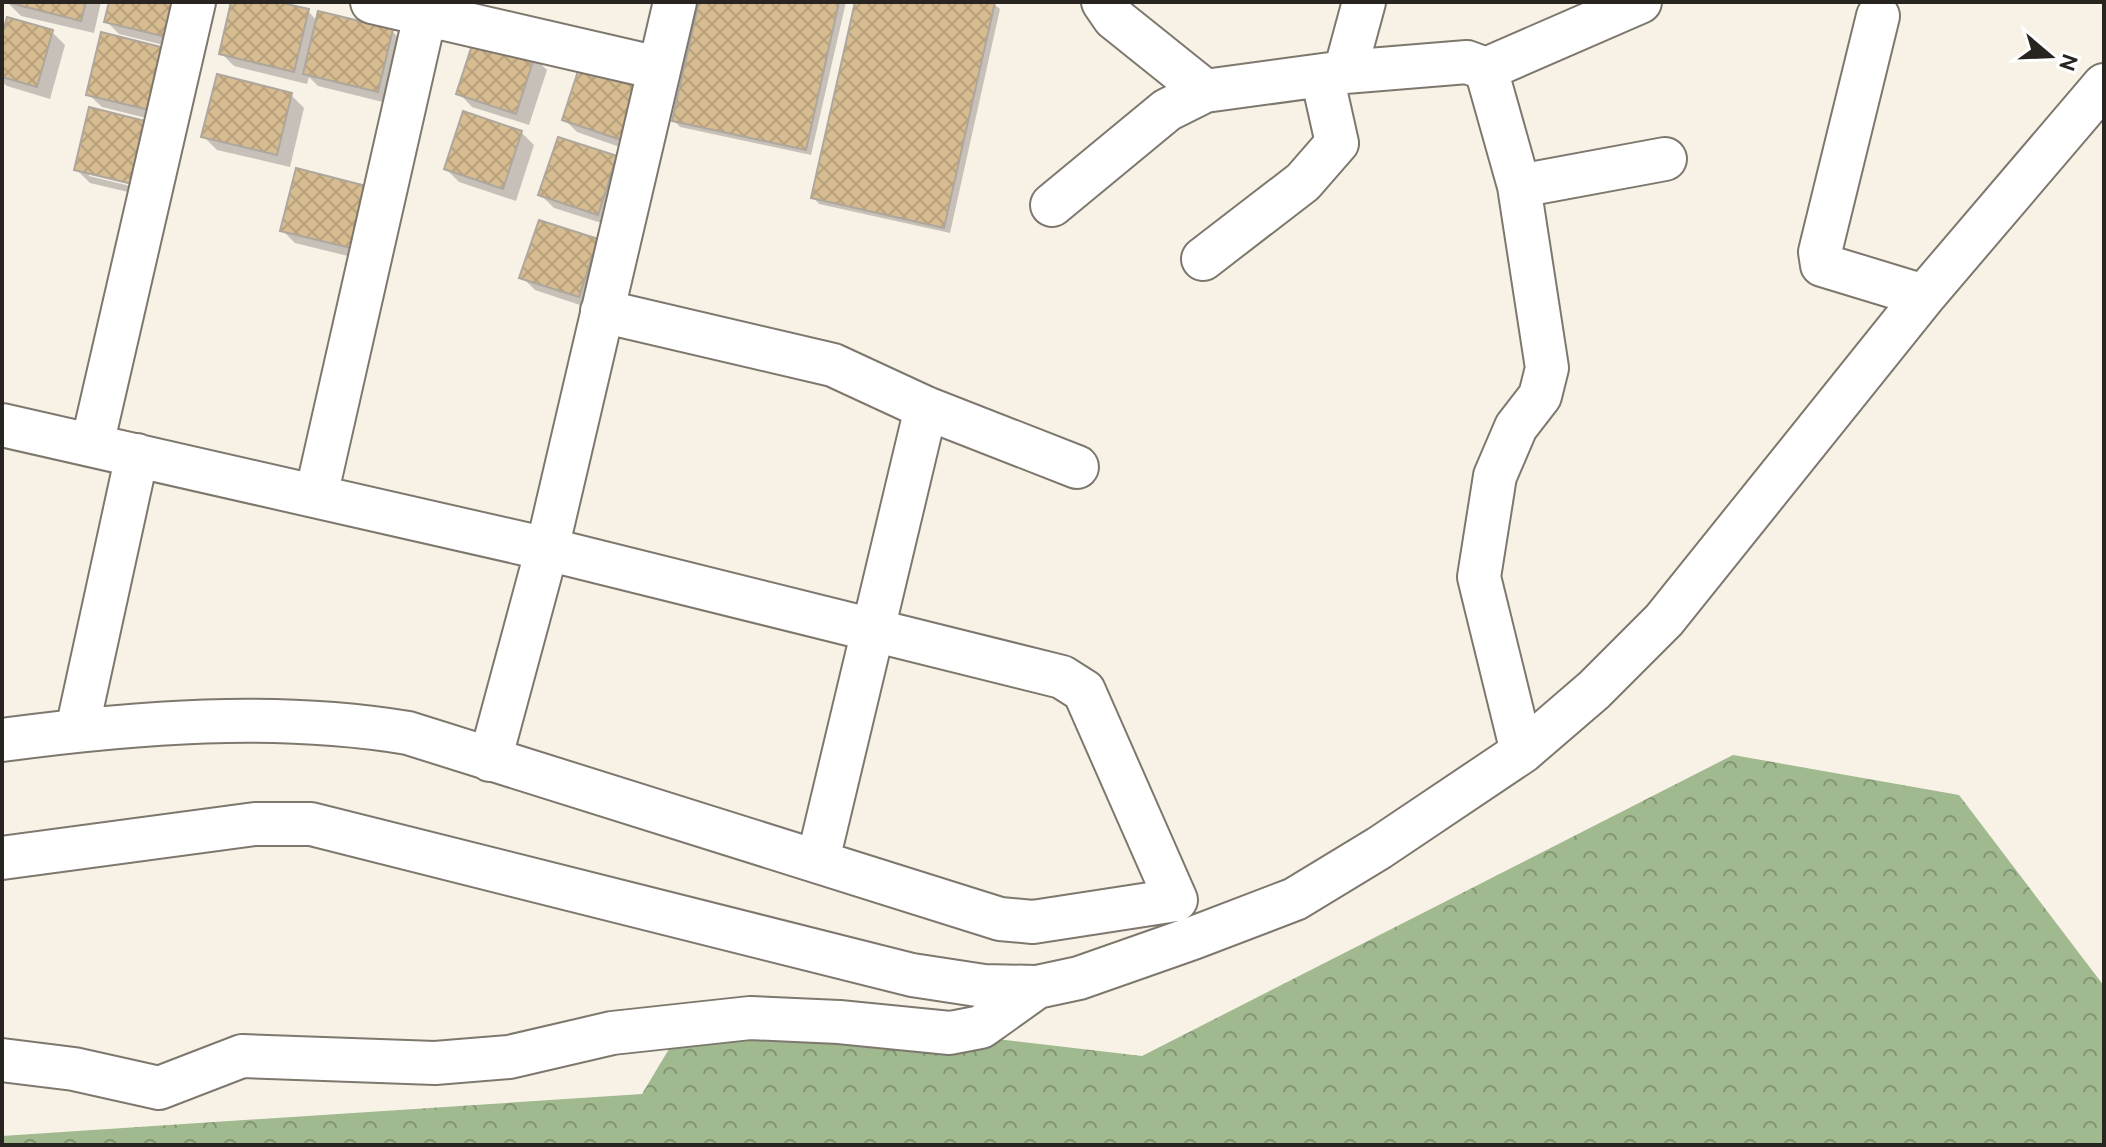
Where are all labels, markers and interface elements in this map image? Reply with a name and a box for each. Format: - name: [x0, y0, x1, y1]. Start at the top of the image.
- north arrow: [2010, 16, 2090, 96]
- text: N: [2055, 51, 2084, 75]

